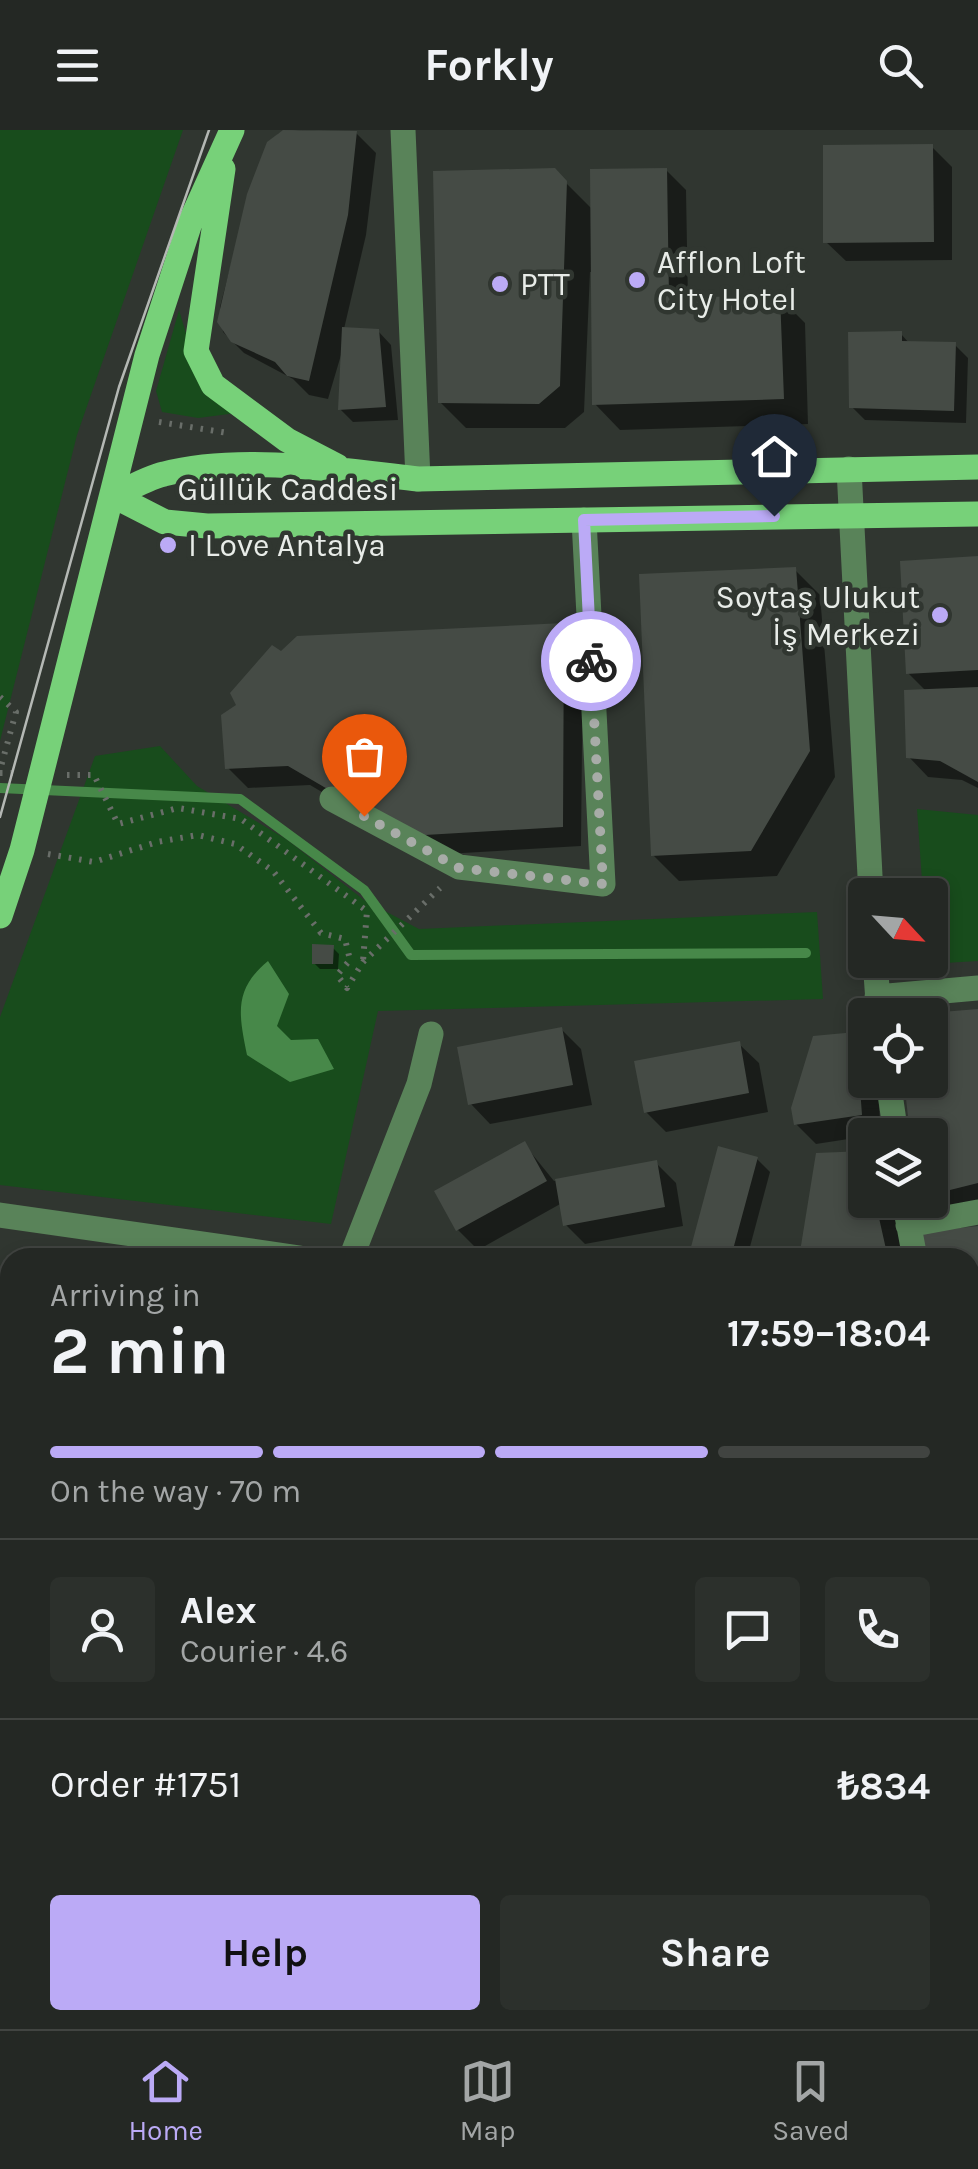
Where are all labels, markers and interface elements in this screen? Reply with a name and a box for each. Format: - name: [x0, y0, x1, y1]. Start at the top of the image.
- icon: menu: [50, 38, 105, 93]
- icon: search: [873, 38, 928, 93]
- text: Forkly: [424, 39, 554, 91]
- place label: Afflon Loft City Hotel: [657, 244, 806, 318]
- place label: PTT: [520, 266, 570, 303]
- marker: Afflon Loft City Hotel: [626, 269, 648, 291]
- marker: PTT: [489, 273, 511, 295]
- pin: [732, 414, 817, 517]
- icon: home: [747, 429, 802, 484]
- street label: Güllük Caddesi: [178, 471, 398, 508]
- place label: I Love Antalya: [188, 527, 386, 564]
- marker: I Love Antalya: [157, 534, 179, 556]
- place label: Soytaş Ulukut İş Merkezi: [716, 579, 920, 653]
- marker: Soytaş Ulukut İş Merkezi: [929, 604, 951, 626]
- courier: [541, 611, 641, 711]
- icon: bike: [564, 634, 619, 689]
- pin: [322, 714, 407, 817]
- icon: bag: [337, 729, 392, 784]
- north arrow: [848, 878, 948, 978]
- map controls: [848, 878, 948, 1218]
- button: locate: [848, 998, 948, 1098]
- button: layers: [848, 1118, 948, 1218]
- text: Arriving in: [50, 1277, 201, 1314]
- text: 17:59–18:04: [727, 1311, 930, 1356]
- text: 2 min: [50, 1313, 229, 1389]
- text: On the way · 70 m: [50, 1473, 301, 1510]
- button: person: [50, 1577, 155, 1682]
- button: chat: [695, 1577, 800, 1682]
- button: phone: [825, 1577, 930, 1682]
- text: Alex: [180, 1588, 257, 1633]
- text: Courier · 4.6: [180, 1633, 348, 1670]
- text: Order #1751: [50, 1762, 241, 1807]
- text: ₺834: [837, 1764, 930, 1809]
- button: Help: [50, 1895, 480, 2010]
- button: Share: [500, 1895, 930, 2010]
- tab: Home: [128, 2054, 203, 2147]
- tab: Map: [460, 2054, 515, 2147]
- tab: Saved: [772, 2054, 850, 2147]

